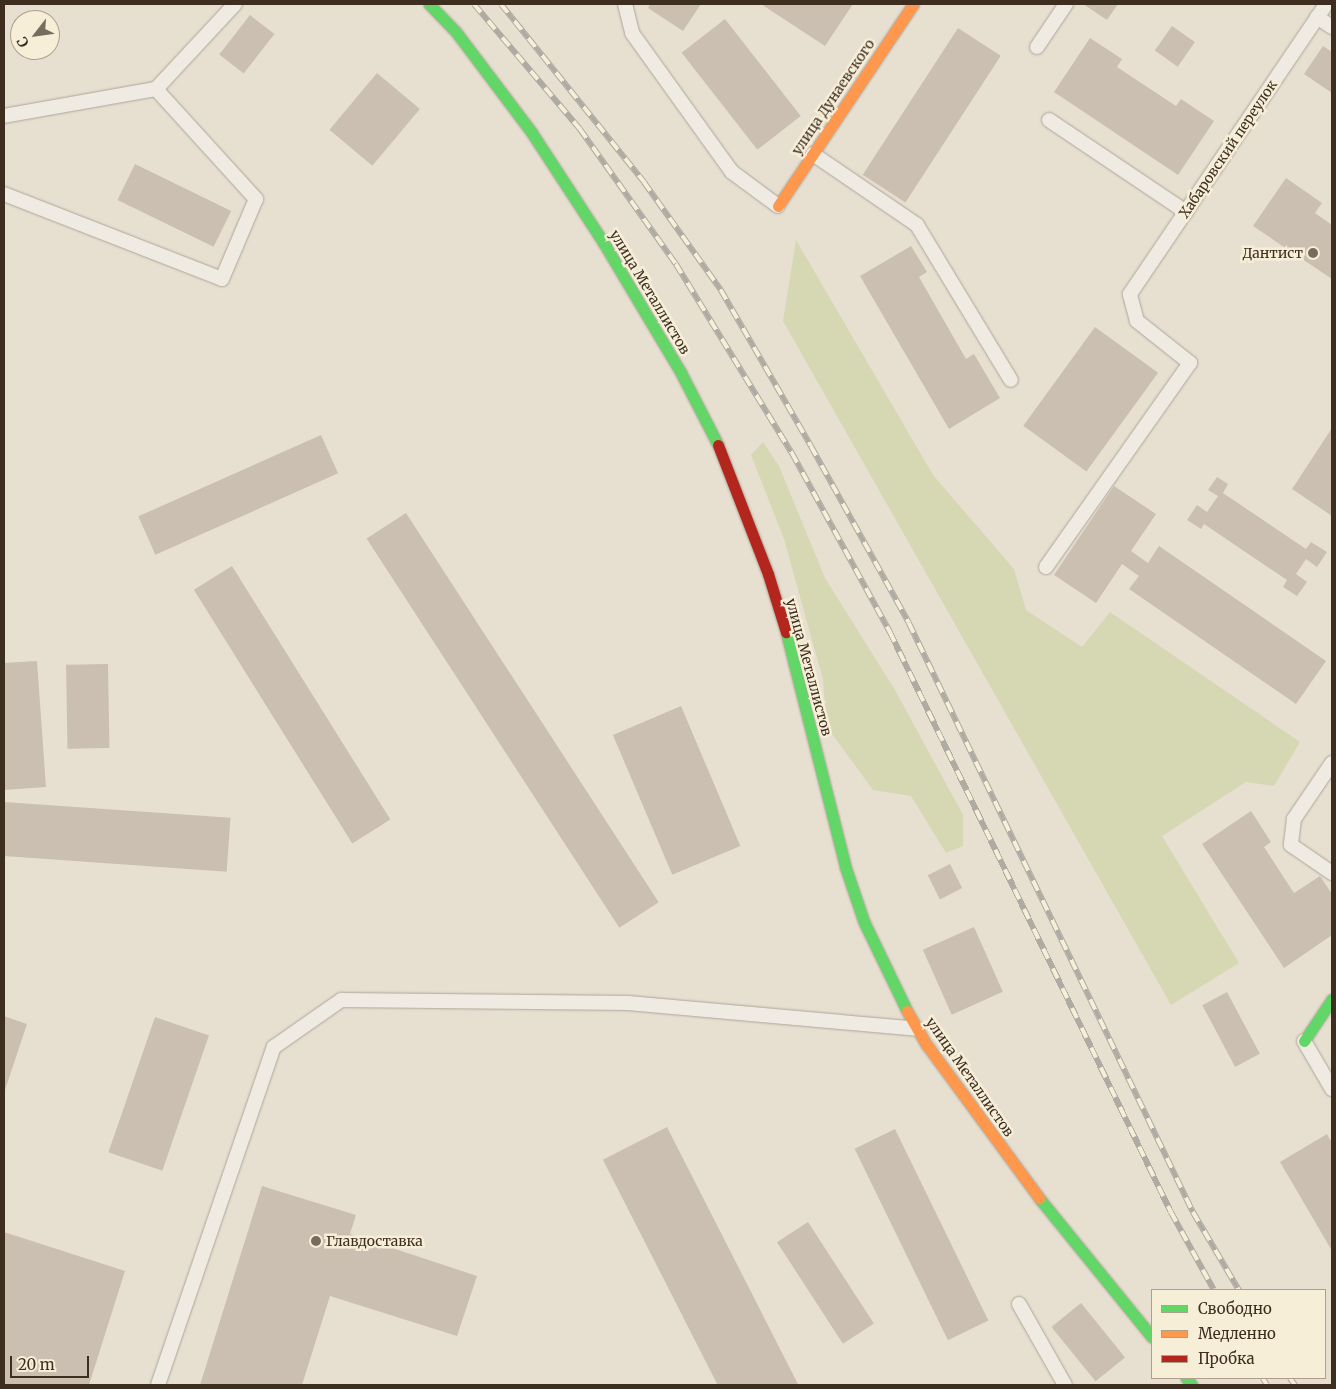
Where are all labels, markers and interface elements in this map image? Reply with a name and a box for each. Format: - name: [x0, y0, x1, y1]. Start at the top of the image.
- north arrow: [10, 10, 60, 60]
- text: С: [13, 33, 33, 51]
- street label: улица Дунаевского: [788, 36, 878, 158]
- street label: Хабаровский переулок: [1175, 77, 1281, 221]
- street label: улица Металлистов: [606, 227, 694, 357]
- place label: Дантист: [1242, 245, 1303, 261]
- marker: Дантист: [1307, 247, 1319, 259]
- street label: улица Металлистов: [783, 596, 835, 738]
- street label: улица Металлистов: [923, 1014, 1017, 1140]
- place label: Главдоставка: [326, 1233, 423, 1249]
- marker: Главдоставка: [310, 1235, 322, 1247]
- legend: [1151, 1289, 1326, 1379]
- text: Свободно: [1198, 1299, 1272, 1318]
- text: Медленно: [1198, 1324, 1276, 1343]
- scale bar: [12, 1346, 91, 1378]
- text: Пробка: [1198, 1349, 1255, 1368]
- text: 20 m: [18, 1355, 55, 1374]

